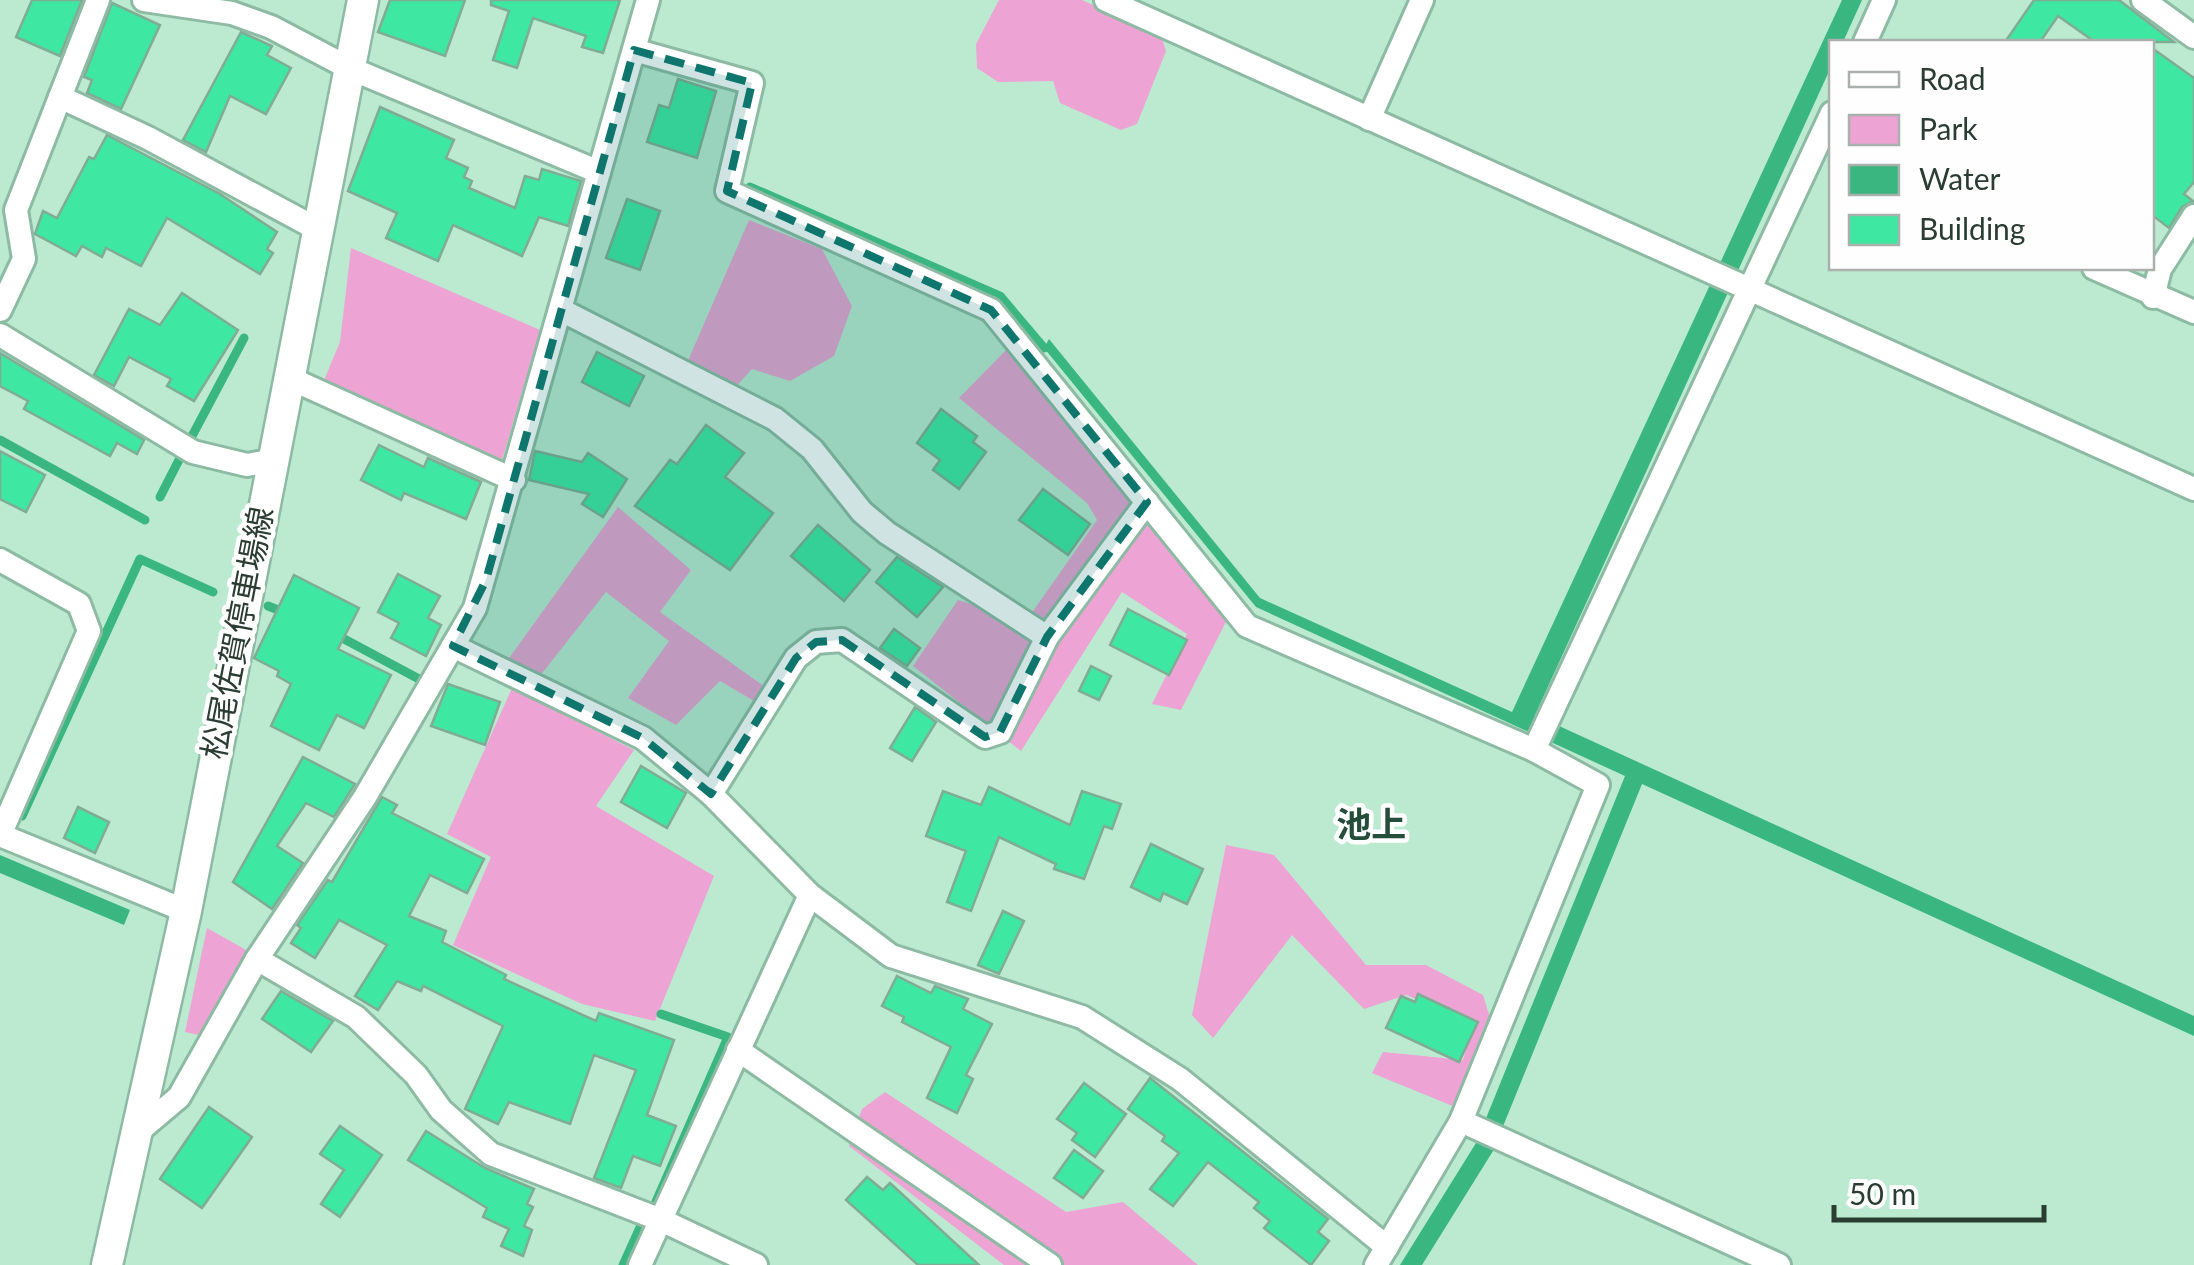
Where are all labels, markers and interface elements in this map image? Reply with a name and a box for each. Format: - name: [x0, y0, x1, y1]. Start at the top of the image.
- legend: [1829, 40, 2154, 270]
- text: Road: [1919, 60, 1986, 96]
- text: Park: [1919, 110, 1978, 146]
- text: Water: [1919, 160, 2001, 196]
- text: Building: [1919, 210, 2025, 246]
- street label: 松尾佐賀停車場線: [193, 503, 280, 762]
- district label: 池上: [1336, 802, 1406, 844]
- scale bar: [1834, 1160, 2044, 1222]
- text: 50 m: [1849, 1175, 1916, 1211]

